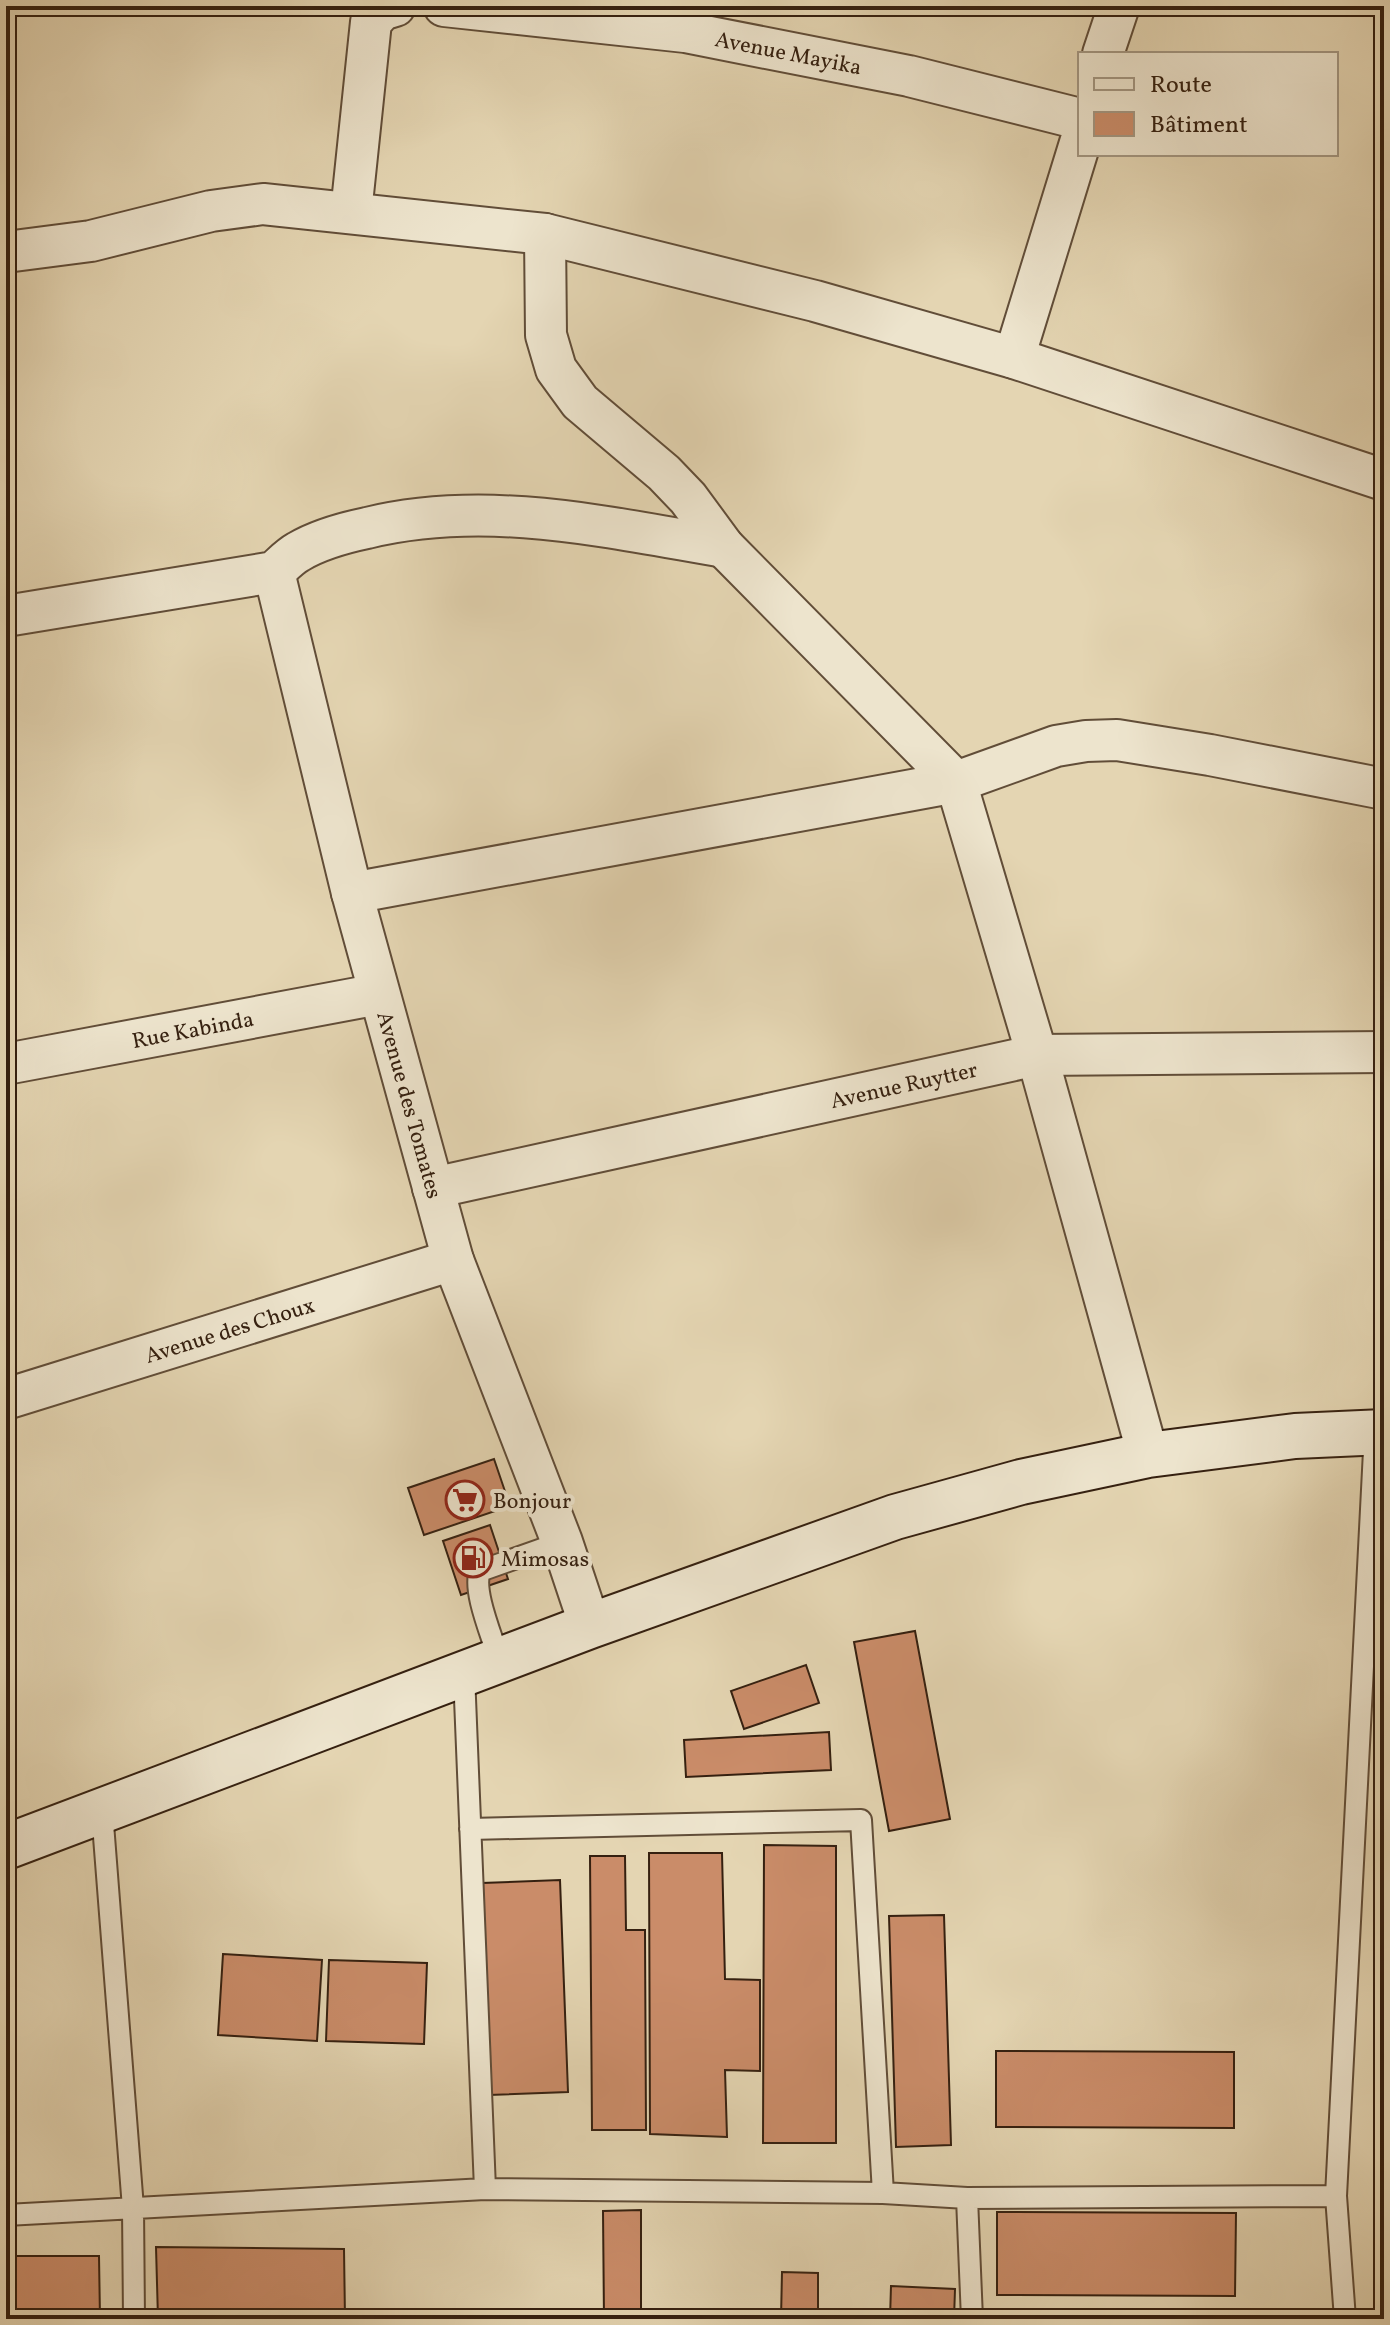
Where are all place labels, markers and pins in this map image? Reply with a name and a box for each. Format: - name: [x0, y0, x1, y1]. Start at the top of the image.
- supermarket icon: Bonjour: [444, 1479, 486, 1521]
- place label: Bonjour: [493, 1487, 571, 1518]
- fuel station icon: Mimosas: [452, 1537, 494, 1579]
- place label: Mimosas: [501, 1545, 589, 1576]

